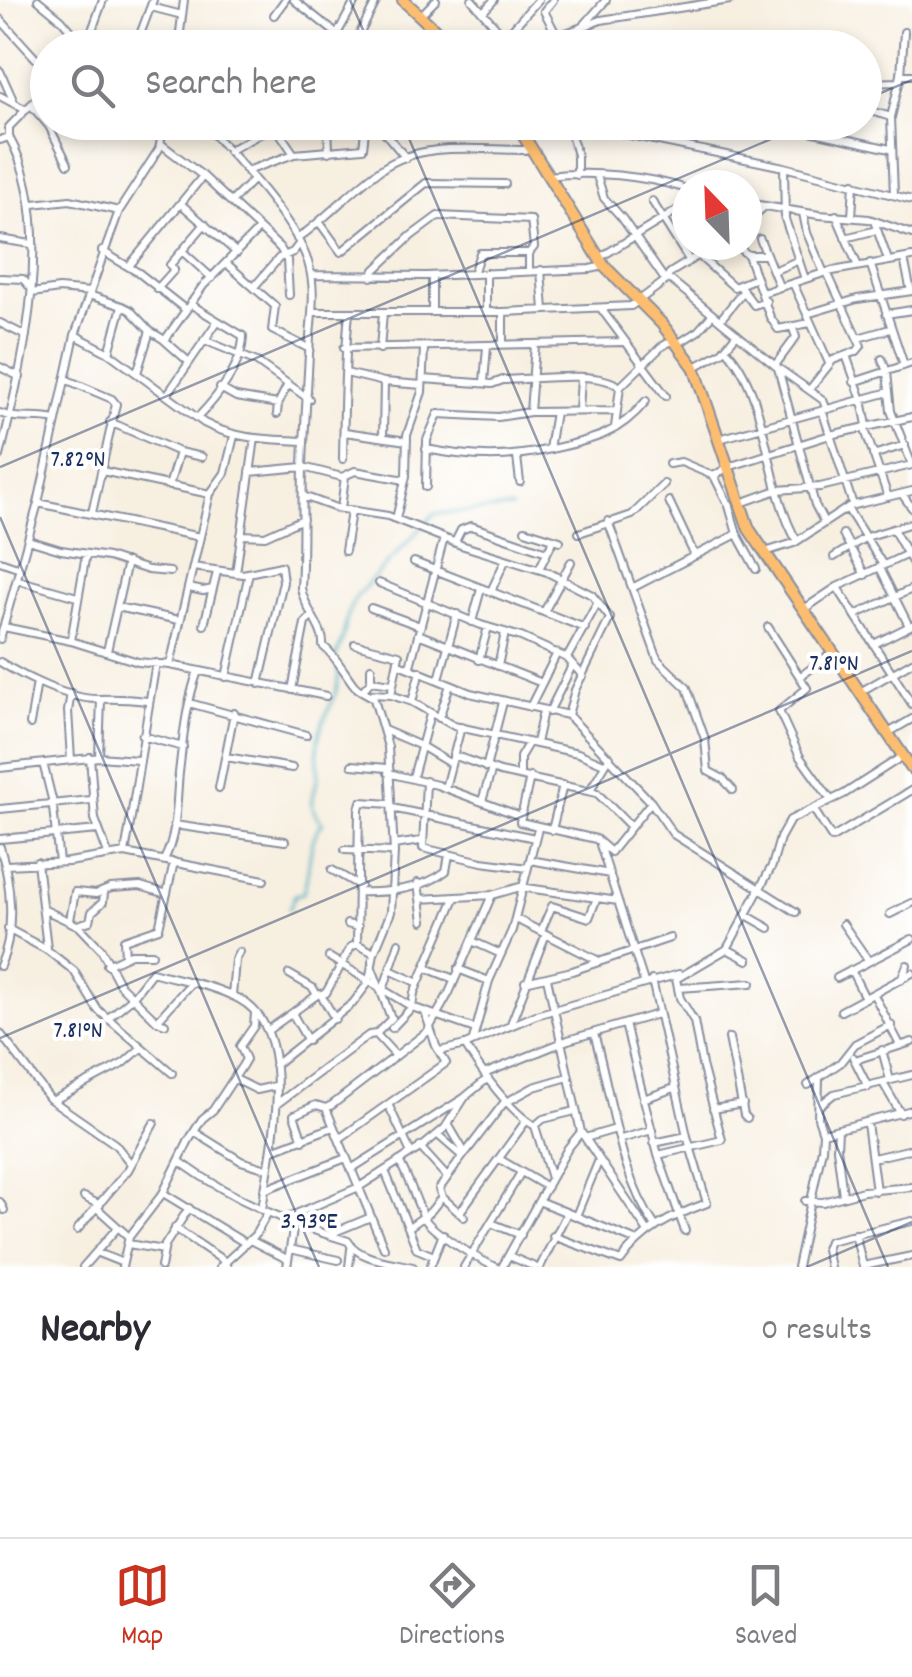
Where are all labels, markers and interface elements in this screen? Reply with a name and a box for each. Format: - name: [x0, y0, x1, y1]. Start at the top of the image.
- search box: [30, 30, 882, 140]
- icon: search: [65, 58, 120, 113]
- text: Search here: [145, 58, 317, 113]
- north arrow: [672, 170, 762, 260]
- text: 7.82°N: [50, 443, 106, 479]
- text: 7.81°N: [809, 647, 859, 683]
- text: 7.81°N: [53, 1014, 103, 1050]
- text: 3.93°E: [280, 1205, 338, 1241]
- text: Nearby: [40, 1302, 150, 1362]
- text: 0 results: [761, 1309, 872, 1355]
- tab: Map: [115, 1558, 170, 1658]
- tab: Directions: [399, 1558, 505, 1658]
- tab: Saved: [735, 1558, 797, 1658]

